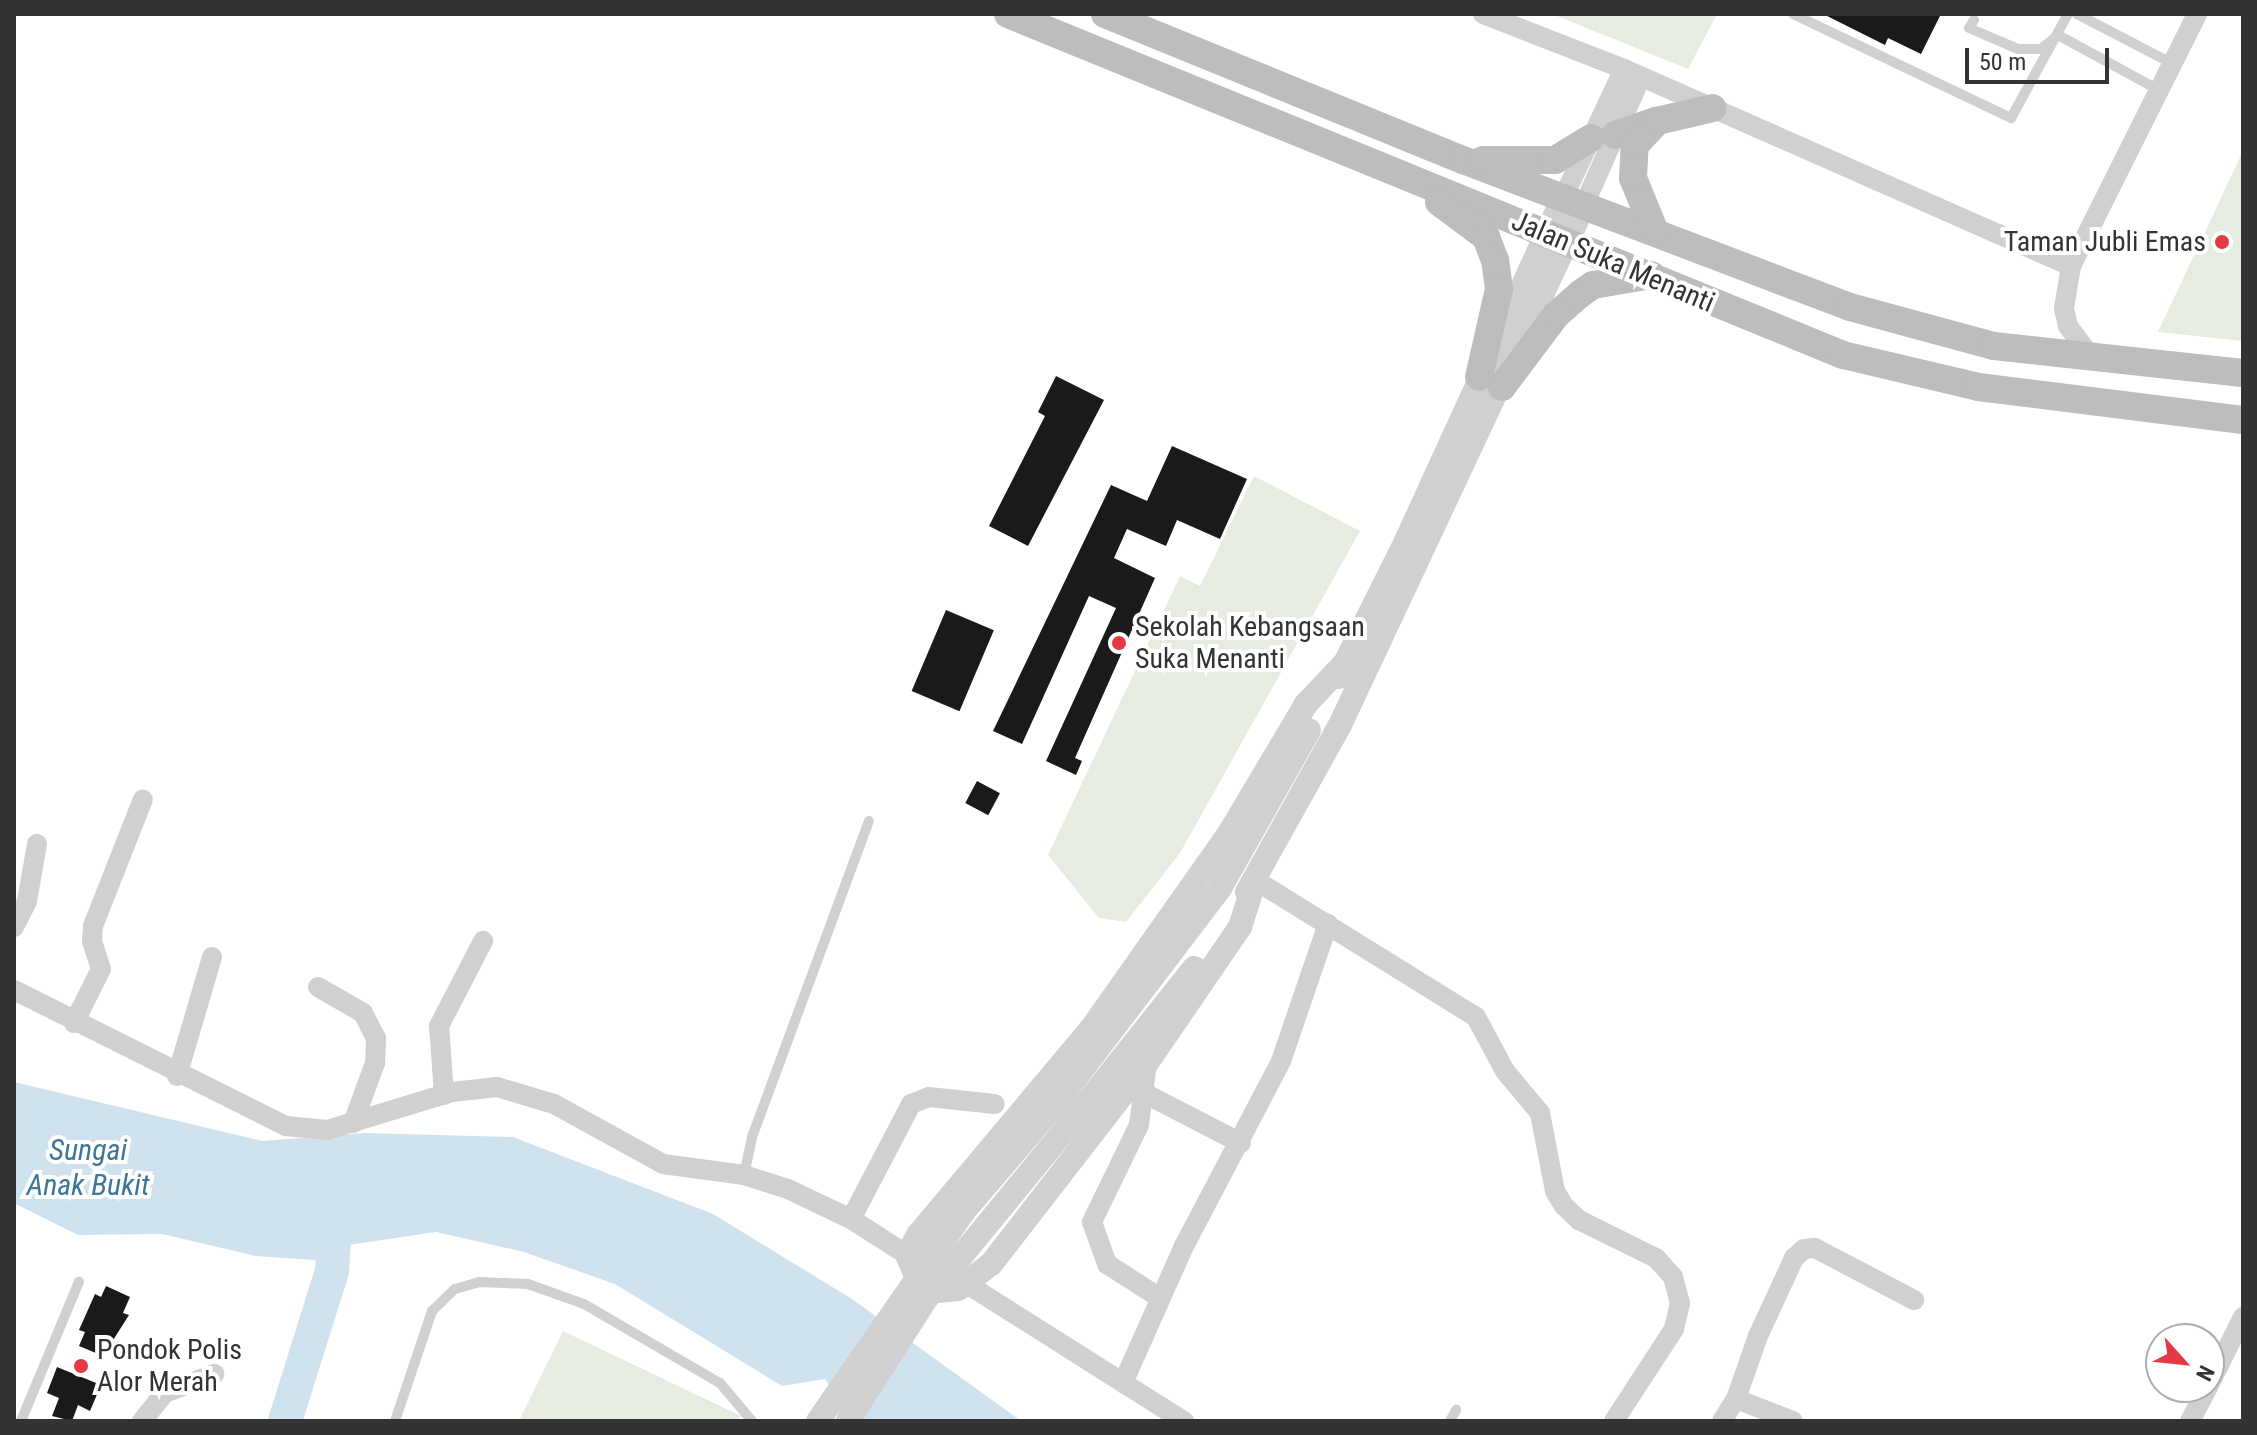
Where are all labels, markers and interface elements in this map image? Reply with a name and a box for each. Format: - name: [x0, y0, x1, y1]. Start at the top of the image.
- scale bar: [1969, 32, 2113, 82]
- text: 50 m: [1979, 48, 2026, 76]
- street label: Jalan Suka Menanti: [1507, 204, 1719, 320]
- place label: Taman Jubli Emas: [2004, 225, 2206, 259]
- marker: Taman Jubli Emas: [2213, 233, 2231, 251]
- place label: Sekolah Kebangsaan Suka Menanti: [1135, 610, 1365, 676]
- marker: Sekolah Kebangsaan Suka Menanti: [1110, 634, 1128, 652]
- water label: Sungai Anak Bukit: [26, 1132, 150, 1202]
- north arrow: [2145, 1323, 2225, 1403]
- place label: Pondok Polis Alor Merah: [97, 1333, 242, 1399]
- marker: Pondok Polis Alor Merah: [72, 1357, 90, 1375]
- text: N: [2191, 1362, 2219, 1385]

